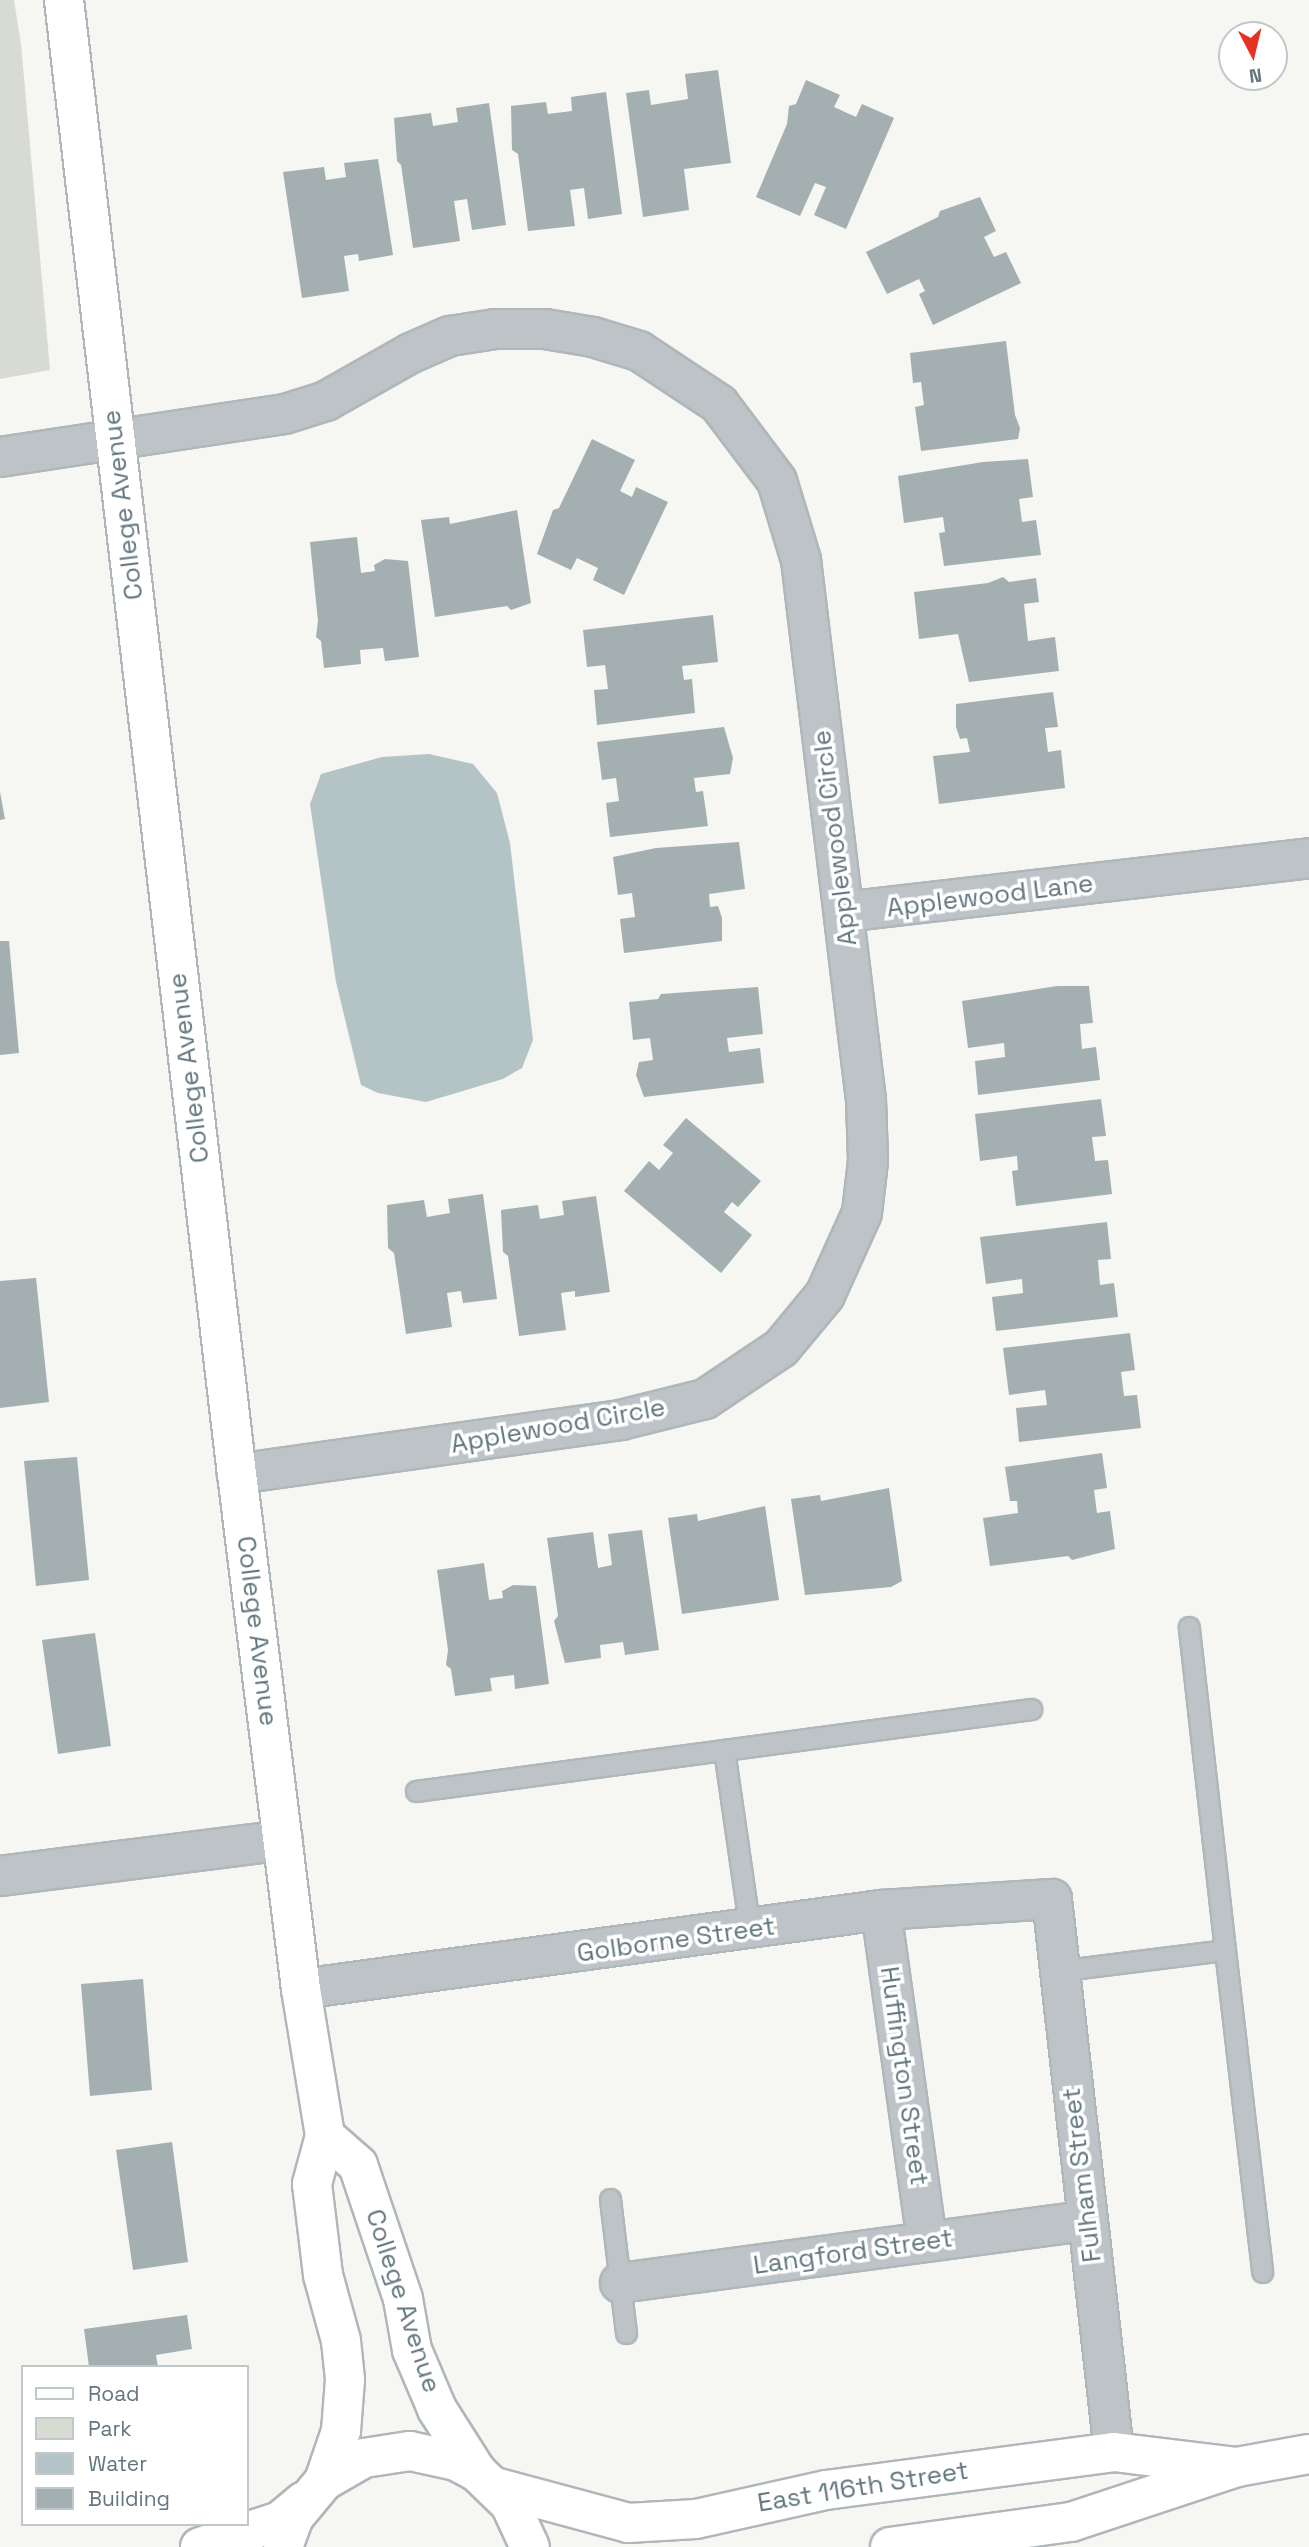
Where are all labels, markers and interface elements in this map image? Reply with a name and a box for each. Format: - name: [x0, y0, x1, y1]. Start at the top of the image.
- north arrow: [1218, 21, 1288, 91]
- text: N: [1248, 62, 1263, 89]
- street label: College Avenue: [96, 408, 150, 602]
- street label: Applewood Circle: [806, 728, 864, 948]
- street label: Applewood Lane: [885, 868, 1095, 924]
- street label: College Avenue: [162, 971, 216, 1165]
- street label: Applewood Circle: [448, 1392, 668, 1460]
- street label: College Avenue: [230, 1534, 284, 1728]
- street label: Golborne Street: [575, 1911, 777, 1969]
- street label: Huffington Street: [873, 1964, 935, 2188]
- street label: Fulham Street: [1056, 2086, 1108, 2264]
- street label: College Avenue: [359, 2205, 447, 2397]
- street label: Langford Street: [751, 2223, 955, 2281]
- legend: [21, 2365, 248, 2526]
- text: Road: [88, 2380, 140, 2407]
- text: Park: [88, 2415, 132, 2442]
- text: Water: [88, 2450, 147, 2477]
- street label: East 116th Street: [755, 2455, 971, 2519]
- text: Building: [88, 2485, 170, 2512]

